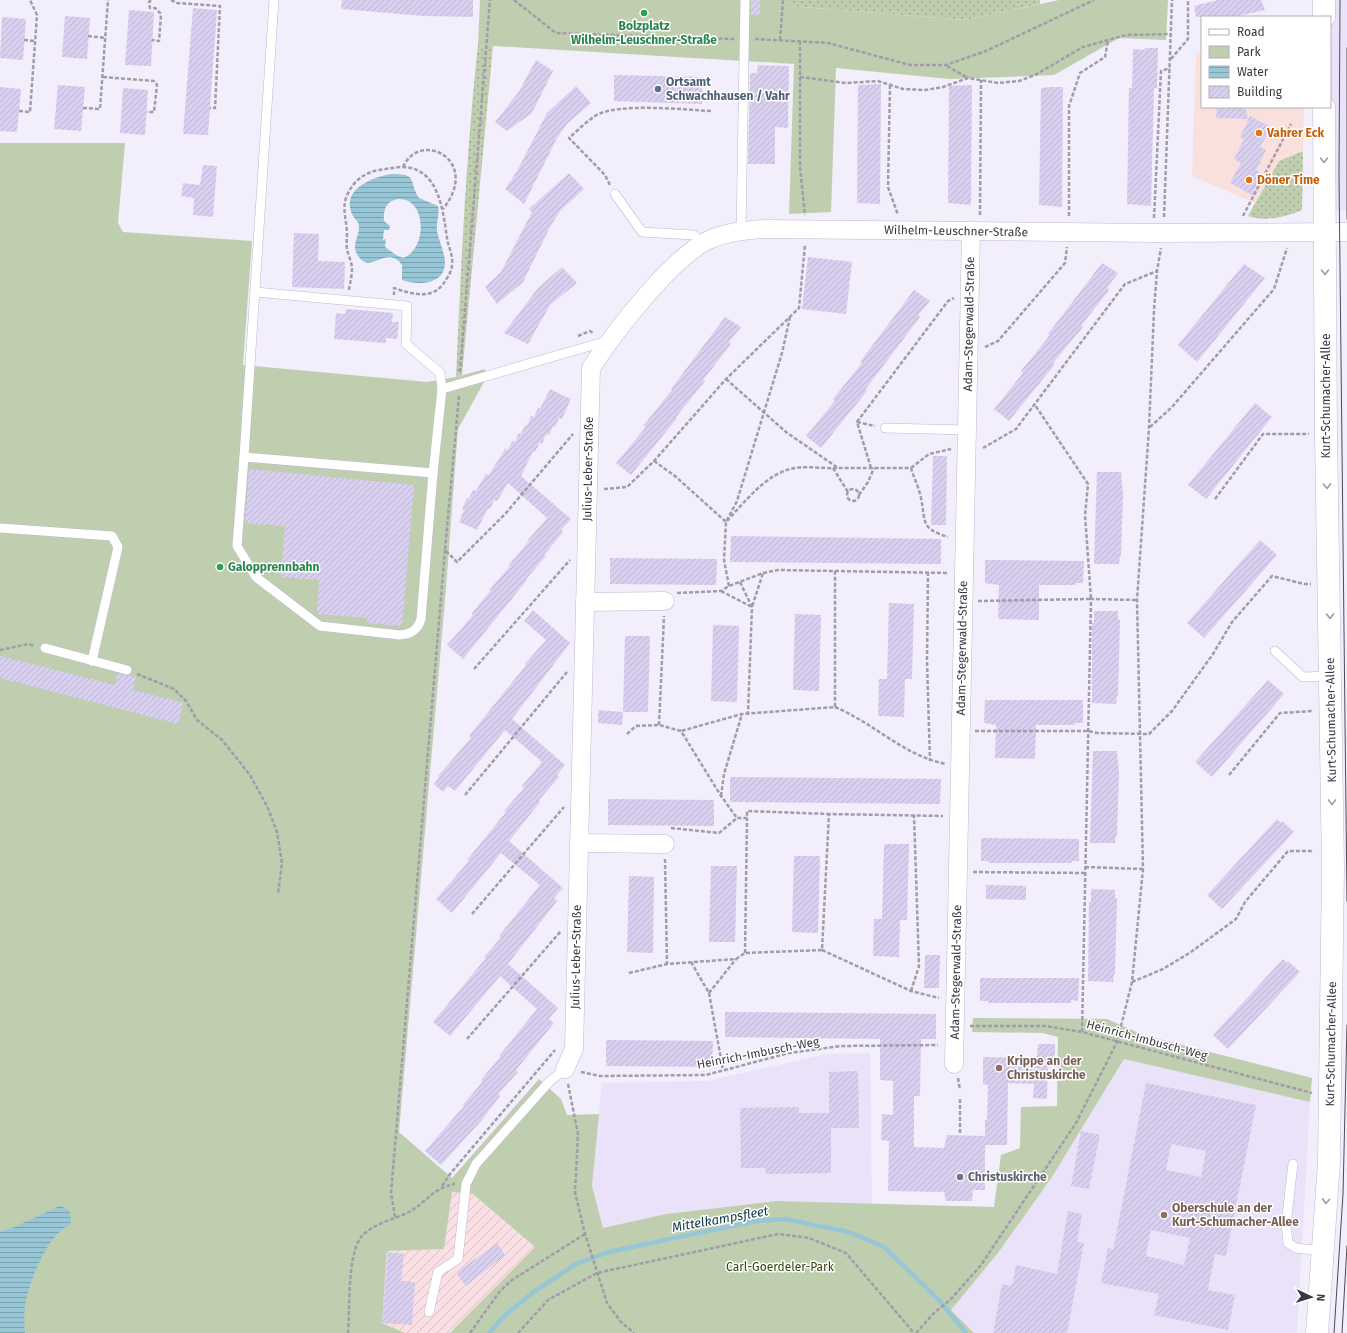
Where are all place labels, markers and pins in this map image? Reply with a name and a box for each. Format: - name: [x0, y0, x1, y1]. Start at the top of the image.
- marker: Bolzplatz Wilhelm-Leuschner-Straße: [639, 8, 649, 18]
- place label: Bolzplatz Wilhelm-Leuschner-Straße: [571, 19, 717, 47]
- place label: Ortsamt Schwachhausen / Vahr: [666, 75, 790, 103]
- marker: Ortsamt Schwachhausen / Vahr: [653, 84, 663, 94]
- place label: Vahrer Eck: [1266, 126, 1324, 140]
- marker: Vahrer Eck: [1254, 128, 1264, 138]
- place label: Döner Time: [1257, 173, 1320, 187]
- marker: Döner Time: [1244, 175, 1254, 185]
- place label: Galopprennbahn: [228, 560, 320, 574]
- marker: Galopprennbahn: [215, 562, 225, 572]
- place label: Krippe an der Christuskirche: [1007, 1054, 1086, 1082]
- marker: Krippe an der Christuskirche: [994, 1063, 1004, 1073]
- place label: Christuskirche: [968, 1170, 1047, 1184]
- marker: Christuskirche: [955, 1172, 965, 1182]
- place label: Oberschule an der Kurt-Schumacher-Allee: [1172, 1201, 1299, 1229]
- marker: Oberschule an der Kurt-Schumacher-Allee: [1159, 1210, 1169, 1220]

